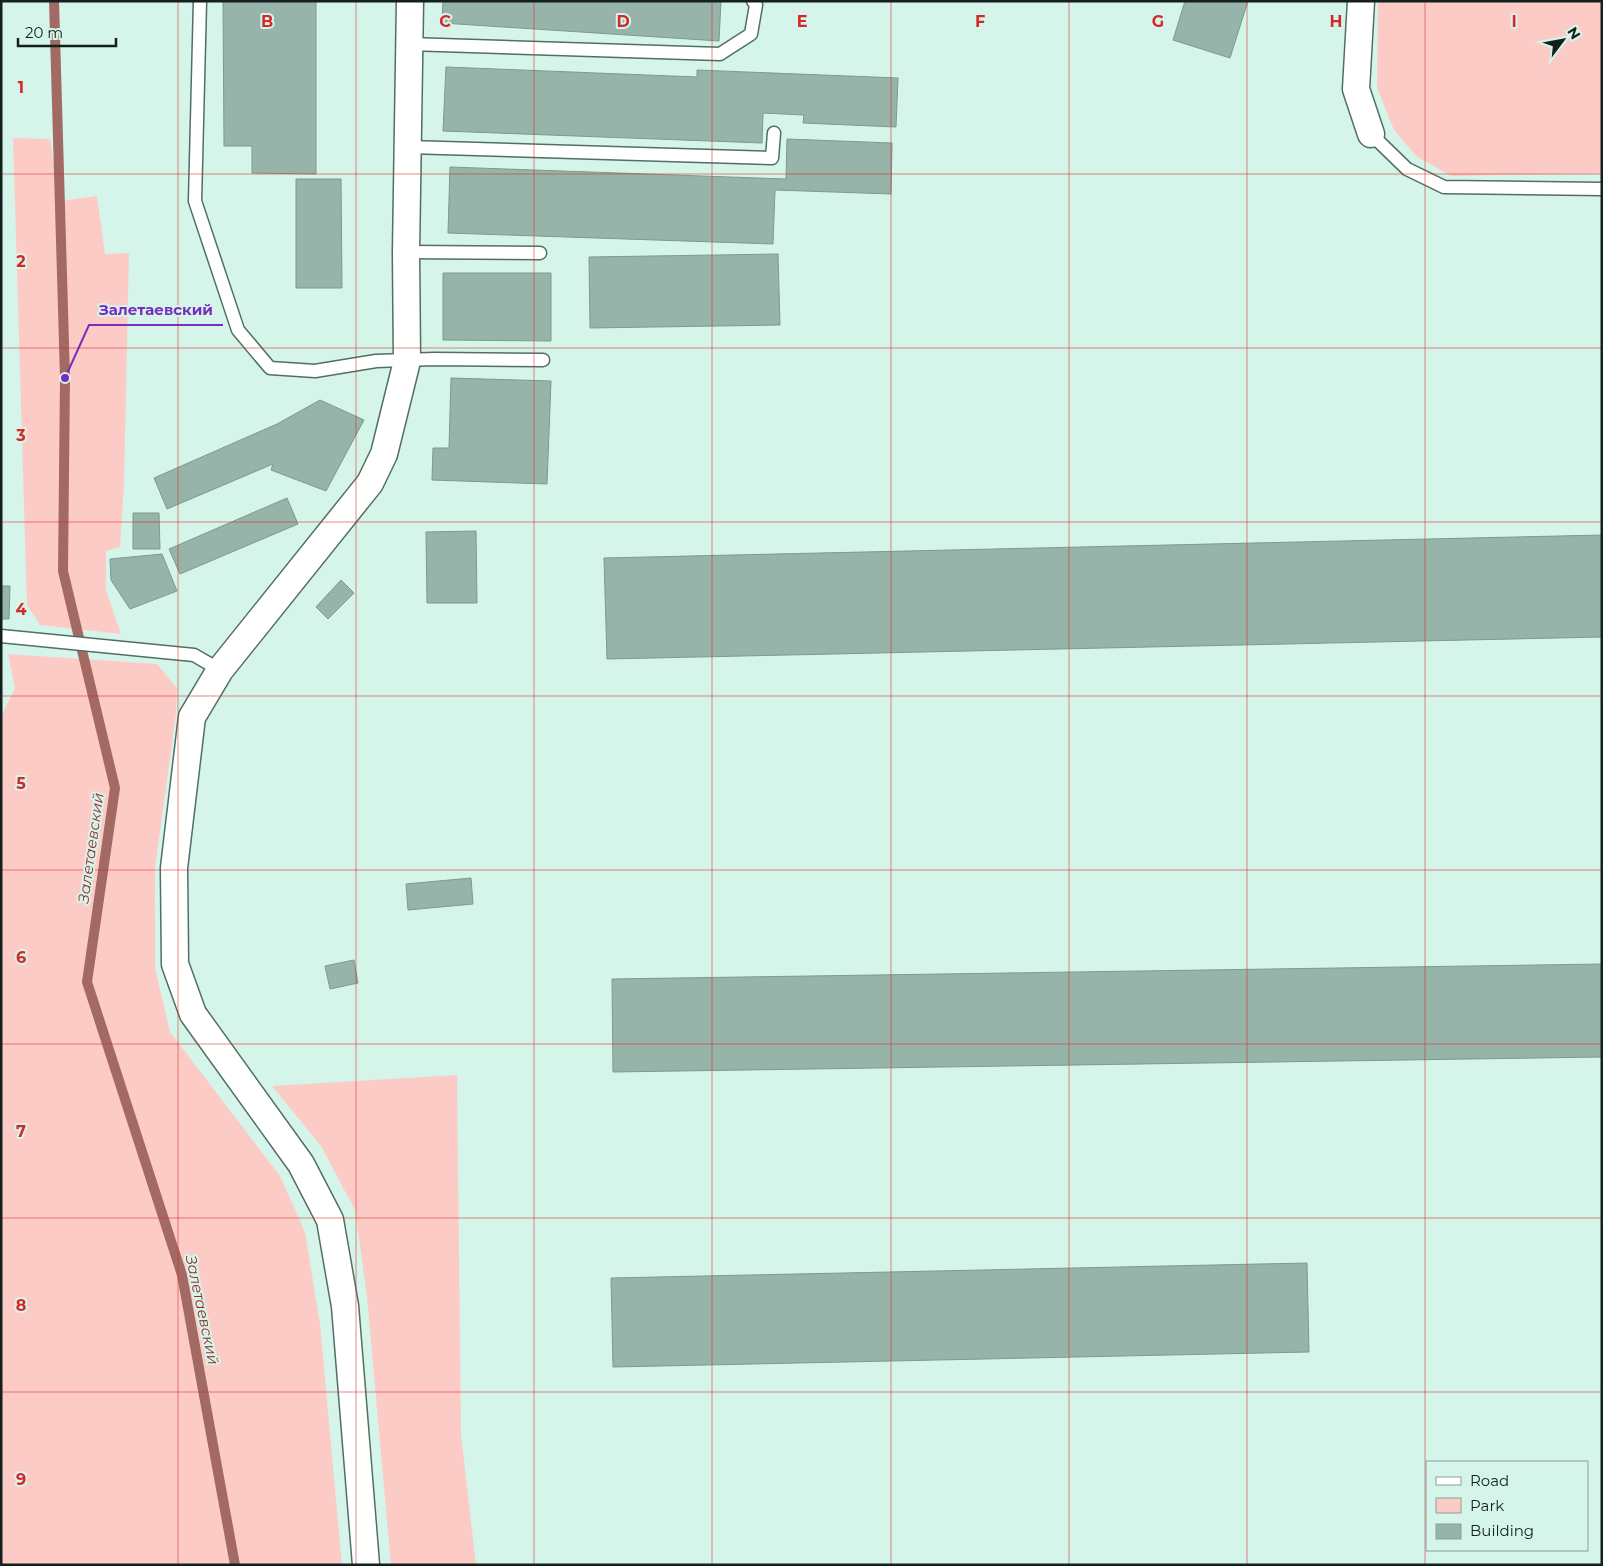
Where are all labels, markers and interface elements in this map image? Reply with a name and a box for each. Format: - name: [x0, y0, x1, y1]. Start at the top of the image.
- text: B: [261, 12, 273, 31]
- text: C: [439, 12, 451, 31]
- text: D: [616, 12, 630, 31]
- text: E: [797, 12, 807, 31]
- text: F: [975, 12, 985, 31]
- text: G: [1152, 12, 1164, 31]
- text: H: [1330, 12, 1342, 31]
- text: I: [1511, 12, 1517, 31]
- scale bar: [18, 15, 115, 47]
- north arrow: [1538, 15, 1588, 65]
- text: 20 m: [25, 23, 63, 42]
- text: N: [1563, 24, 1585, 43]
- text: 1: [18, 78, 24, 97]
- text: 2: [16, 252, 26, 271]
- callout: Залетаевский: [89, 295, 223, 325]
- text: Залетаевский: [98, 300, 213, 319]
- text: 3: [15, 426, 26, 445]
- text: 4: [15, 600, 27, 619]
- text: 5: [16, 774, 26, 793]
- water label: Залетаевский: [73, 791, 108, 906]
- text: 6: [16, 948, 26, 967]
- text: 7: [16, 1122, 26, 1141]
- water label: Залетаевский: [181, 1252, 223, 1366]
- text: 8: [16, 1296, 26, 1315]
- legend: [1426, 1461, 1588, 1551]
- text: 9: [16, 1470, 26, 1489]
- text: Road: [1470, 1471, 1509, 1490]
- text: Park: [1470, 1496, 1504, 1515]
- text: Building: [1470, 1521, 1534, 1540]

